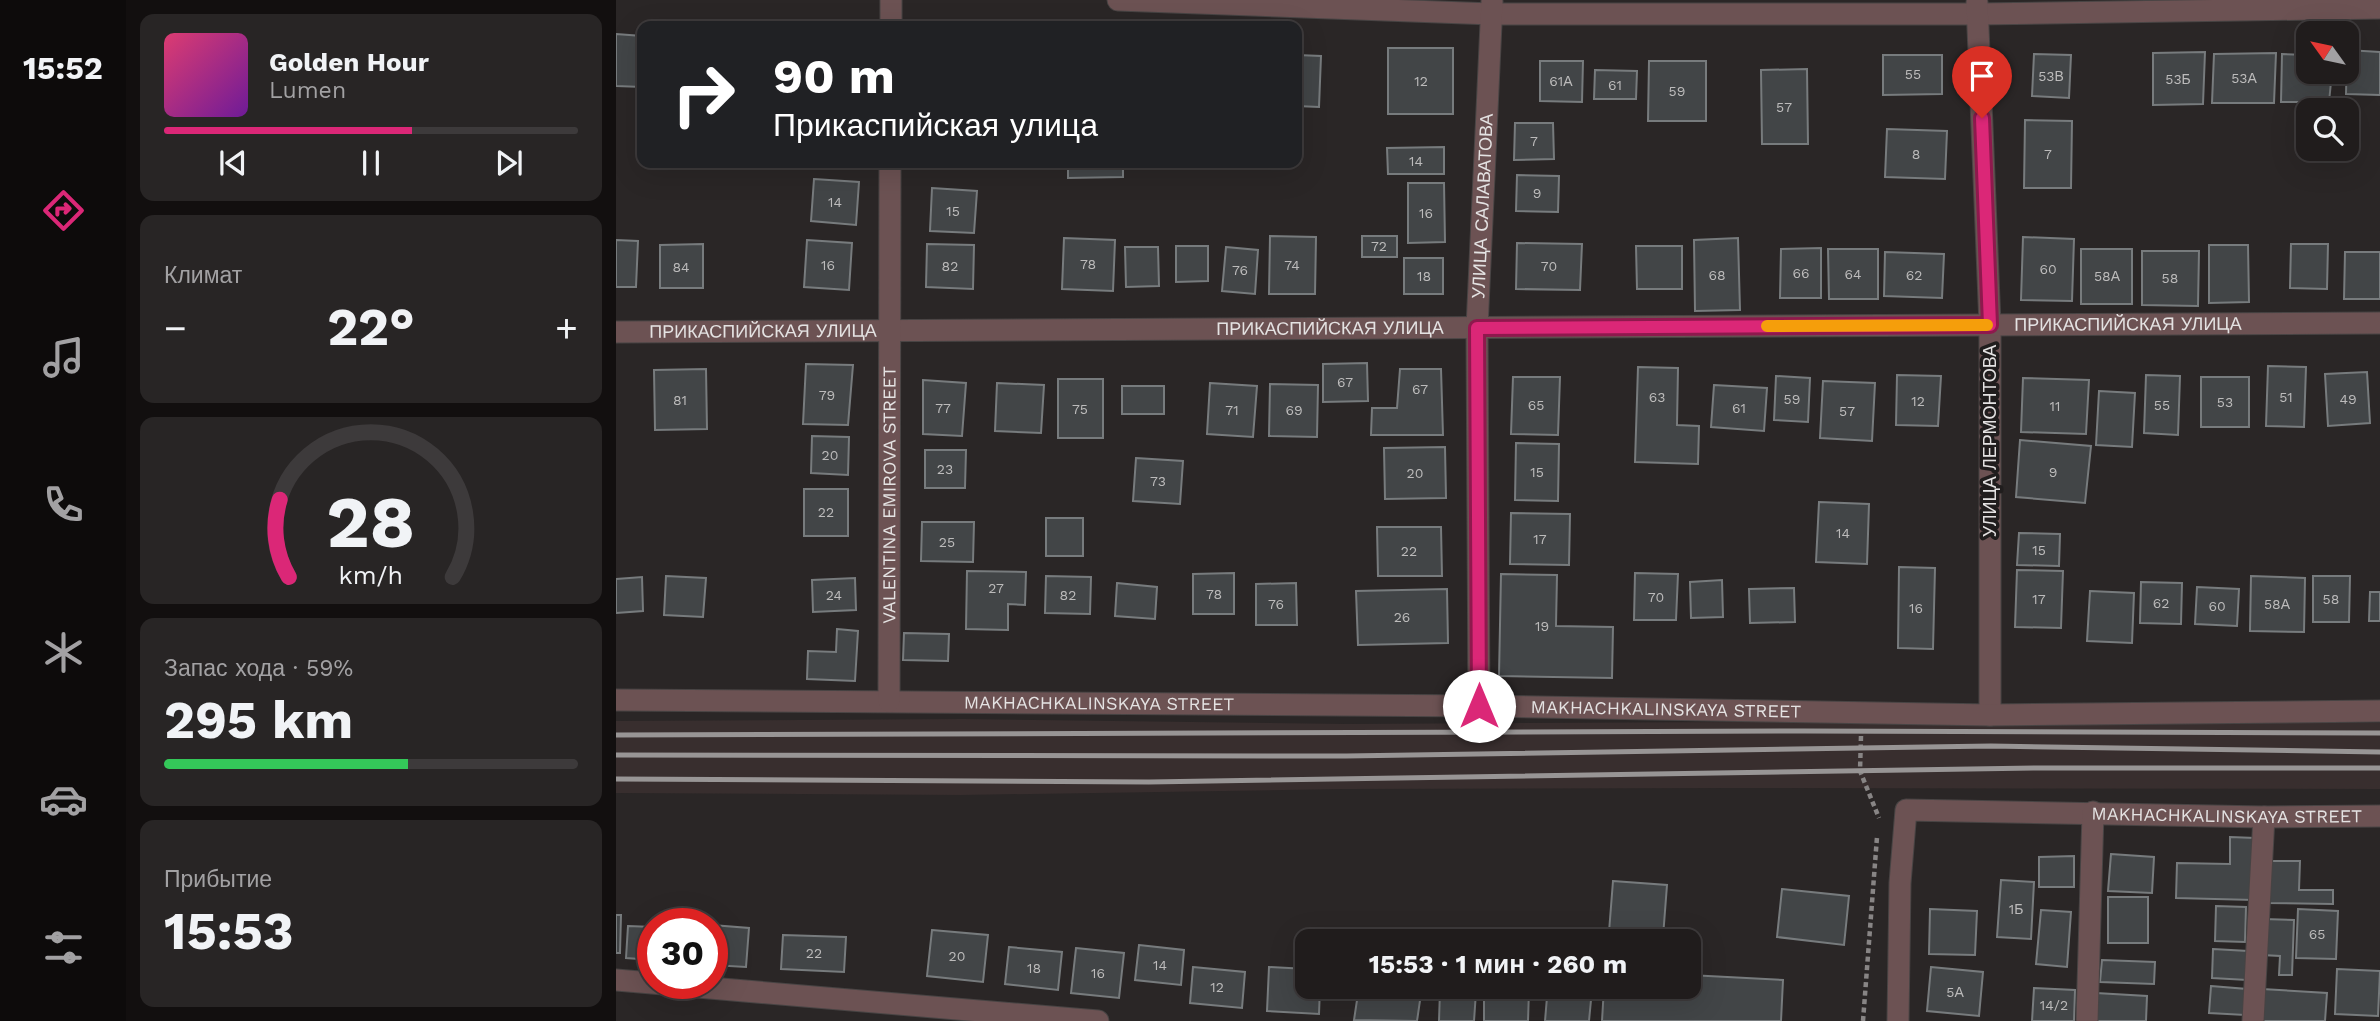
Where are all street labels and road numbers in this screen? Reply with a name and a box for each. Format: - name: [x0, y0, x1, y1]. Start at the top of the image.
- street label: УЛИЦА САЛАВАТОВА: [1467, 113, 1497, 299]
- street label: ПРИКАСПИЙСКАЯ УЛИЦА: [2014, 313, 2242, 335]
- street label: ПРИКАСПИЙСКАЯ УЛИЦА: [1216, 317, 1444, 339]
- street label: ПРИКАСПИЙСКАЯ УЛИЦА: [649, 320, 877, 342]
- street label: УЛИЦА ЛЕРМОНТОВА: [1979, 345, 2000, 537]
- street label: VALENTINA EMIROVA STREET: [878, 366, 900, 624]
- street label: MAKHACHKALINSKAYA STREET: [964, 691, 1234, 714]
- street label: MAKHACHKALINSKAYA STREET: [1530, 696, 1802, 722]
- street label: MAKHACHKALINSKAYA STREET: [2091, 803, 2362, 827]

